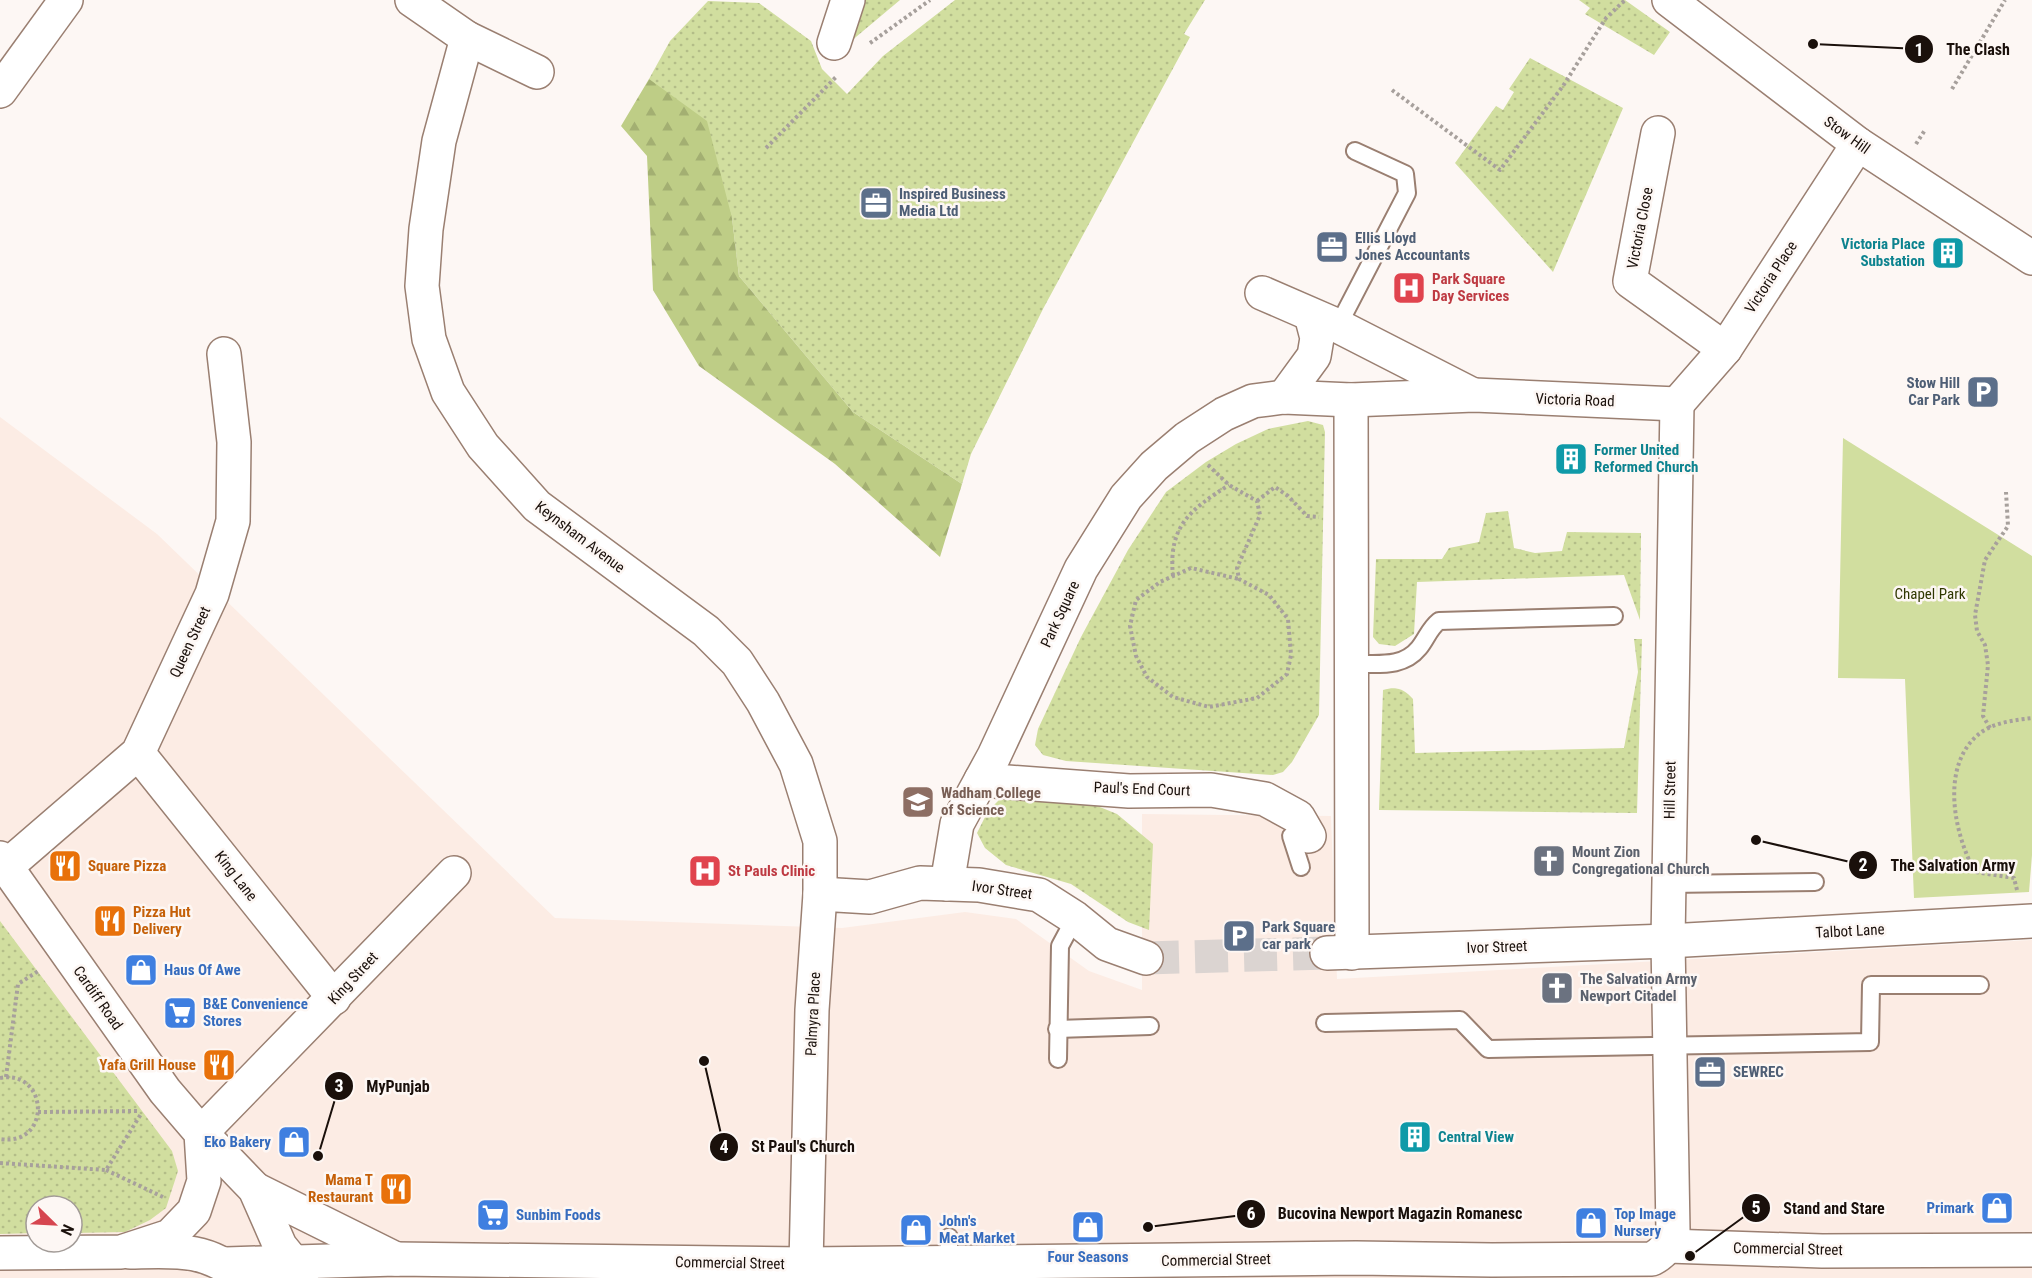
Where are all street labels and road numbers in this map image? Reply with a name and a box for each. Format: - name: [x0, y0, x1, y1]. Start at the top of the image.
- street label: Stow Hill: [1821, 112, 1873, 158]
- street label: Victoria Close: [1623, 186, 1657, 270]
- street label: Victoria Place: [1741, 238, 1801, 316]
- street label: Victoria Road: [1535, 390, 1615, 410]
- street label: Keynsham Avenue: [532, 497, 628, 577]
- street label: Park Square: [1037, 578, 1083, 650]
- street label: Queen Street: [166, 604, 214, 680]
- street label: Hill Street: [1660, 761, 1680, 819]
- street label: Paul's End Court: [1093, 778, 1191, 800]
- street label: King Lane: [211, 847, 261, 905]
- street label: Ivor Street: [971, 877, 1033, 903]
- street label: Talbot Lane: [1815, 920, 1885, 942]
- street label: Ivor Street: [1466, 937, 1528, 957]
- street label: King Street: [324, 948, 382, 1008]
- street label: Cardiff Road: [69, 963, 127, 1033]
- street label: Palmyra Place: [802, 971, 824, 1057]
- street label: Commercial Street: [1733, 1239, 1843, 1259]
- street label: Commercial Street: [1161, 1250, 1271, 1270]
- street label: Commercial Street: [675, 1253, 785, 1273]

